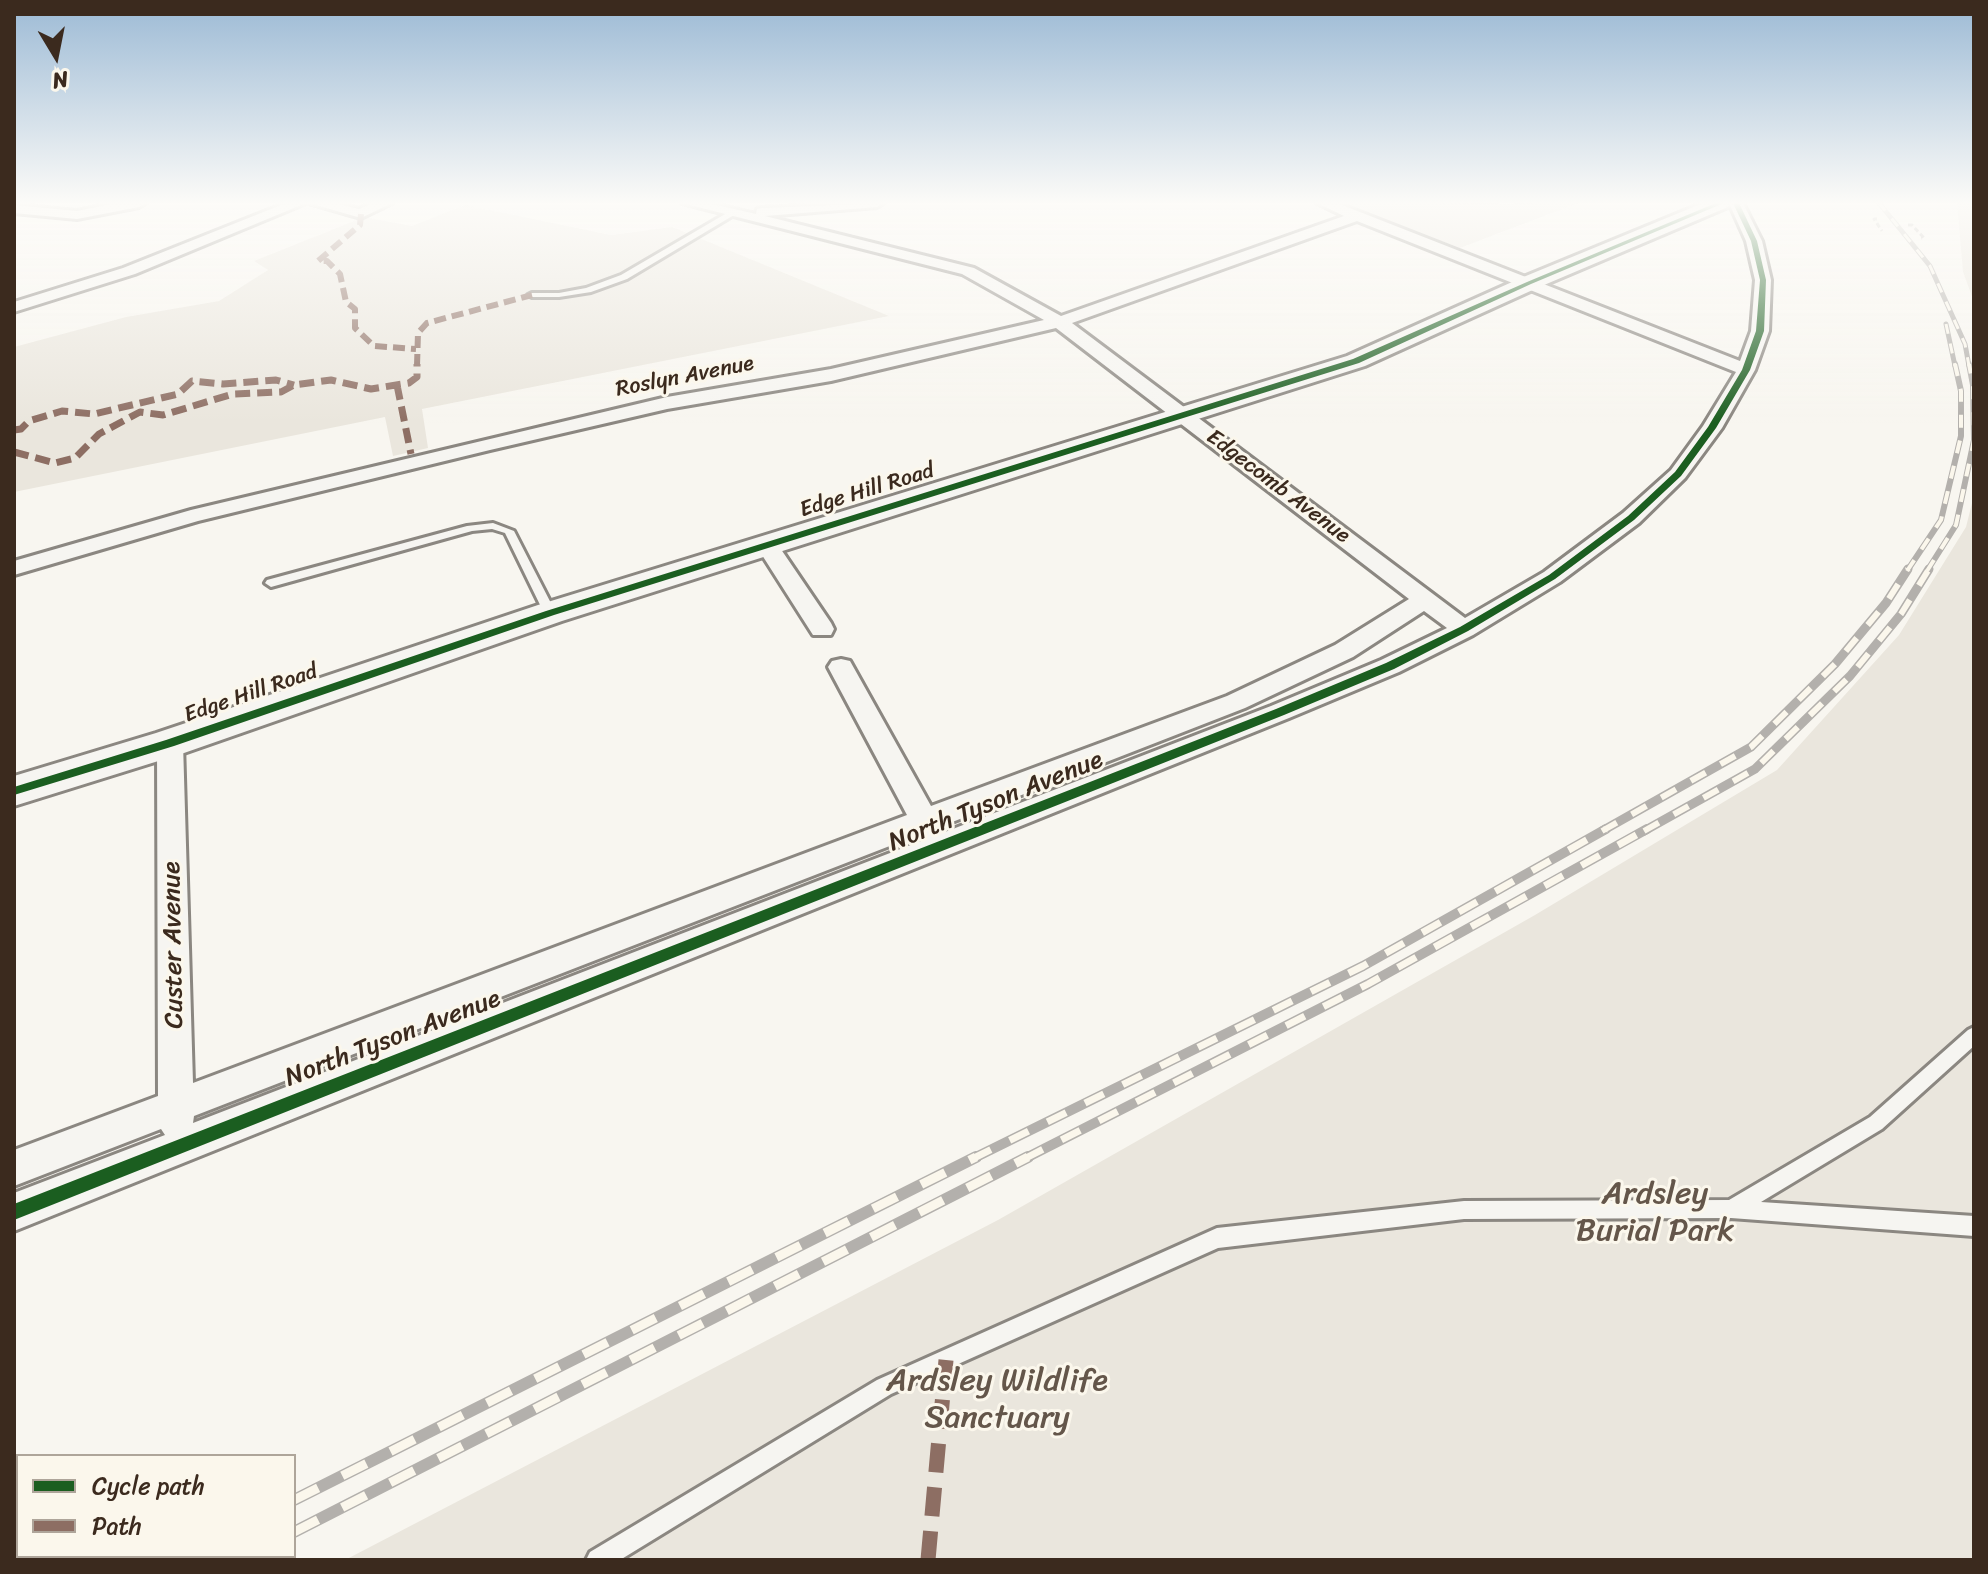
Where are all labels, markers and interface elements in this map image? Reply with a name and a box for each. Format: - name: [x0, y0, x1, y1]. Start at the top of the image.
- north arrow: [16, 16, 96, 96]
- text: N: [49, 60, 71, 101]
- street label: Roslyn Avenue: [614, 351, 756, 403]
- street label: Edgecomb Avenue: [1201, 424, 1355, 550]
- street label: Edge Hill Road: [797, 458, 937, 524]
- street label: Edge Hill Road: [181, 659, 321, 729]
- street label: North Tyson Avenue: [884, 745, 1108, 859]
- street label: Custer Avenue: [157, 861, 191, 1029]
- street label: North Tyson Avenue: [281, 984, 505, 1094]
- park label: Ardsley Burial Park: [1576, 1176, 1734, 1251]
- park label: Ardsley Wildlife Sanctuary: [886, 1363, 1108, 1438]
- legend: [16, 1454, 296, 1558]
- text: Cycle path: [92, 1465, 205, 1507]
- text: Path: [92, 1505, 142, 1547]

